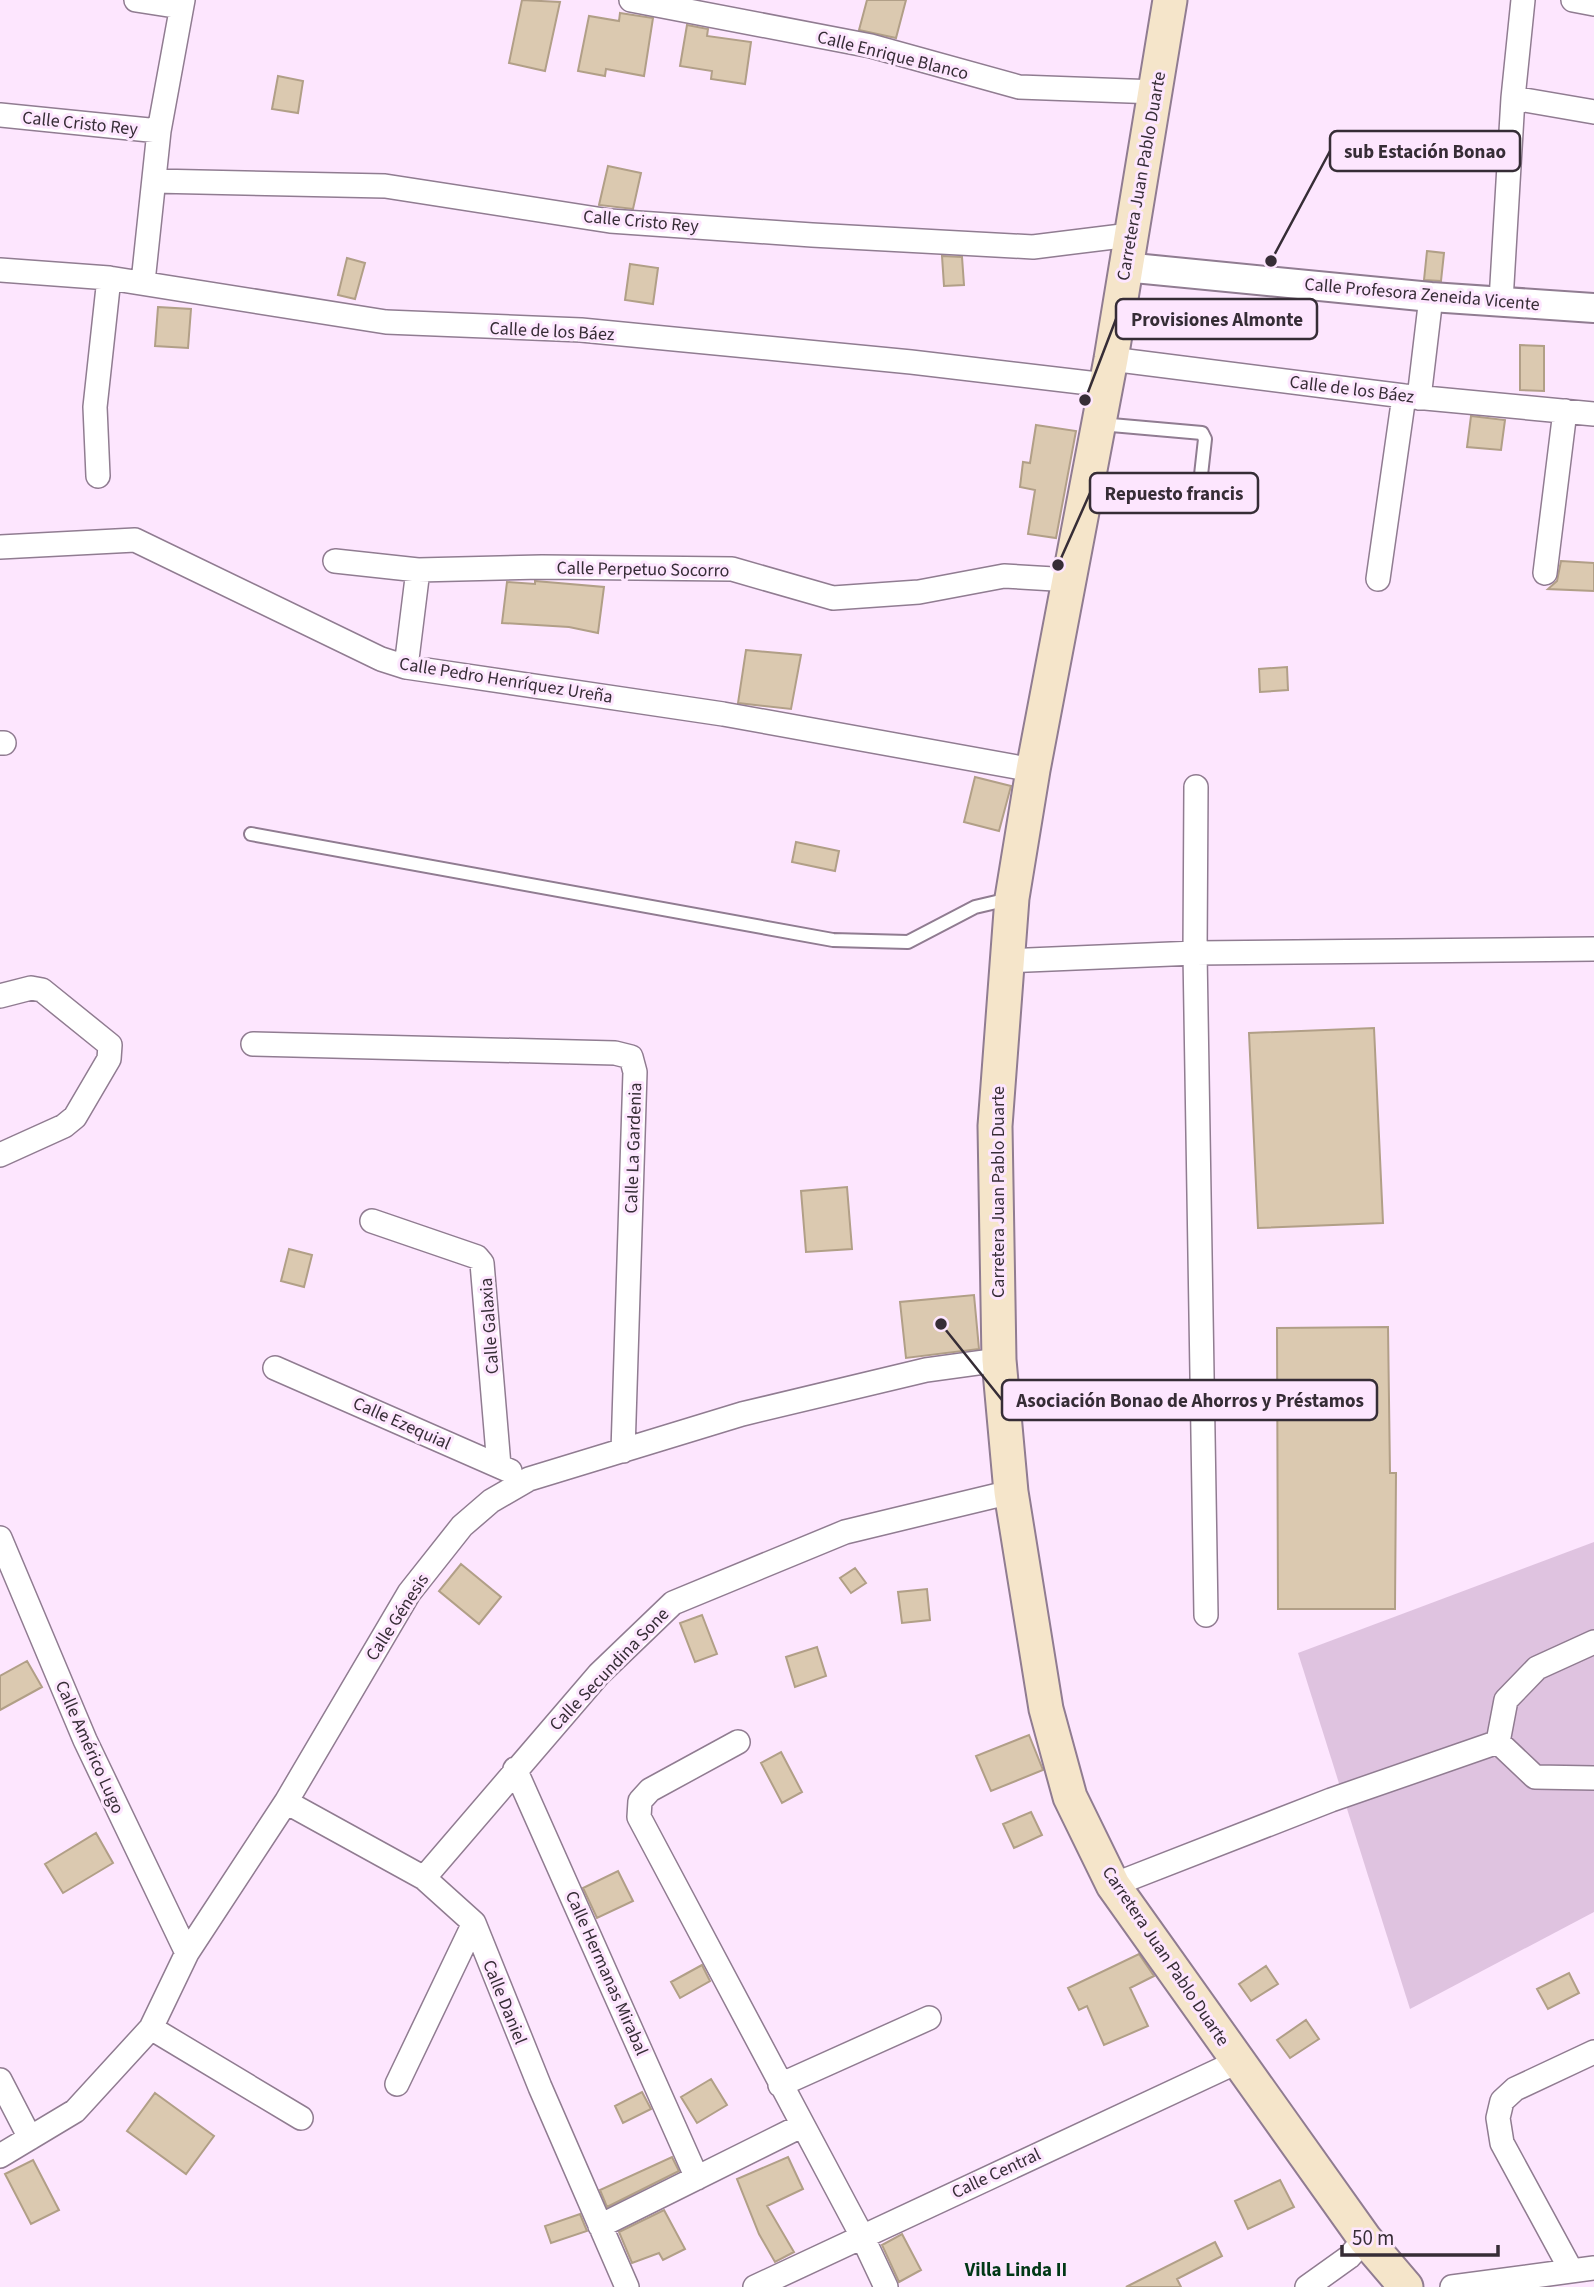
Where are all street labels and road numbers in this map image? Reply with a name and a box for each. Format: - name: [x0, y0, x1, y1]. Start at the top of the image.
- street label: Calle Enrique Blanco: [815, 25, 971, 86]
- street label: Carretera Juan Pablo Duarte: [1111, 69, 1172, 283]
- street label: Calle Cristo Rey: [21, 105, 139, 142]
- street label: Calle Cristo Rey: [582, 204, 700, 239]
- street label: Calle Profesora Zeneida Vicente: [1303, 272, 1541, 317]
- street label: Calle de los Báez: [489, 316, 616, 347]
- street label: Calle de los Báez: [1288, 369, 1416, 410]
- street label: Calle Perpetuo Socorro: [556, 555, 730, 584]
- street label: Calle Pedro Henríquez Ureña: [397, 651, 614, 710]
- street label: Calle La Gardenia: [619, 1082, 648, 1214]
- street label: Carretera Juan Pablo Duarte: [986, 1086, 1011, 1298]
- street label: Calle Galaxia: [474, 1277, 505, 1375]
- street label: Calle Ezequial: [349, 1391, 455, 1456]
- street label: Calle Génesis: [360, 1569, 435, 1666]
- street label: Calle Secundina Sone: [544, 1602, 675, 1736]
- street label: Calle Américo Lugo: [49, 1677, 130, 1818]
- street label: Carretera Juan Pablo Duarte: [1096, 1861, 1235, 2051]
- street label: Calle Hermanas Mirabal: [559, 1887, 654, 2060]
- street label: Calle Daniel: [476, 1956, 533, 2048]
- street label: Calle Central: [948, 2142, 1045, 2205]

